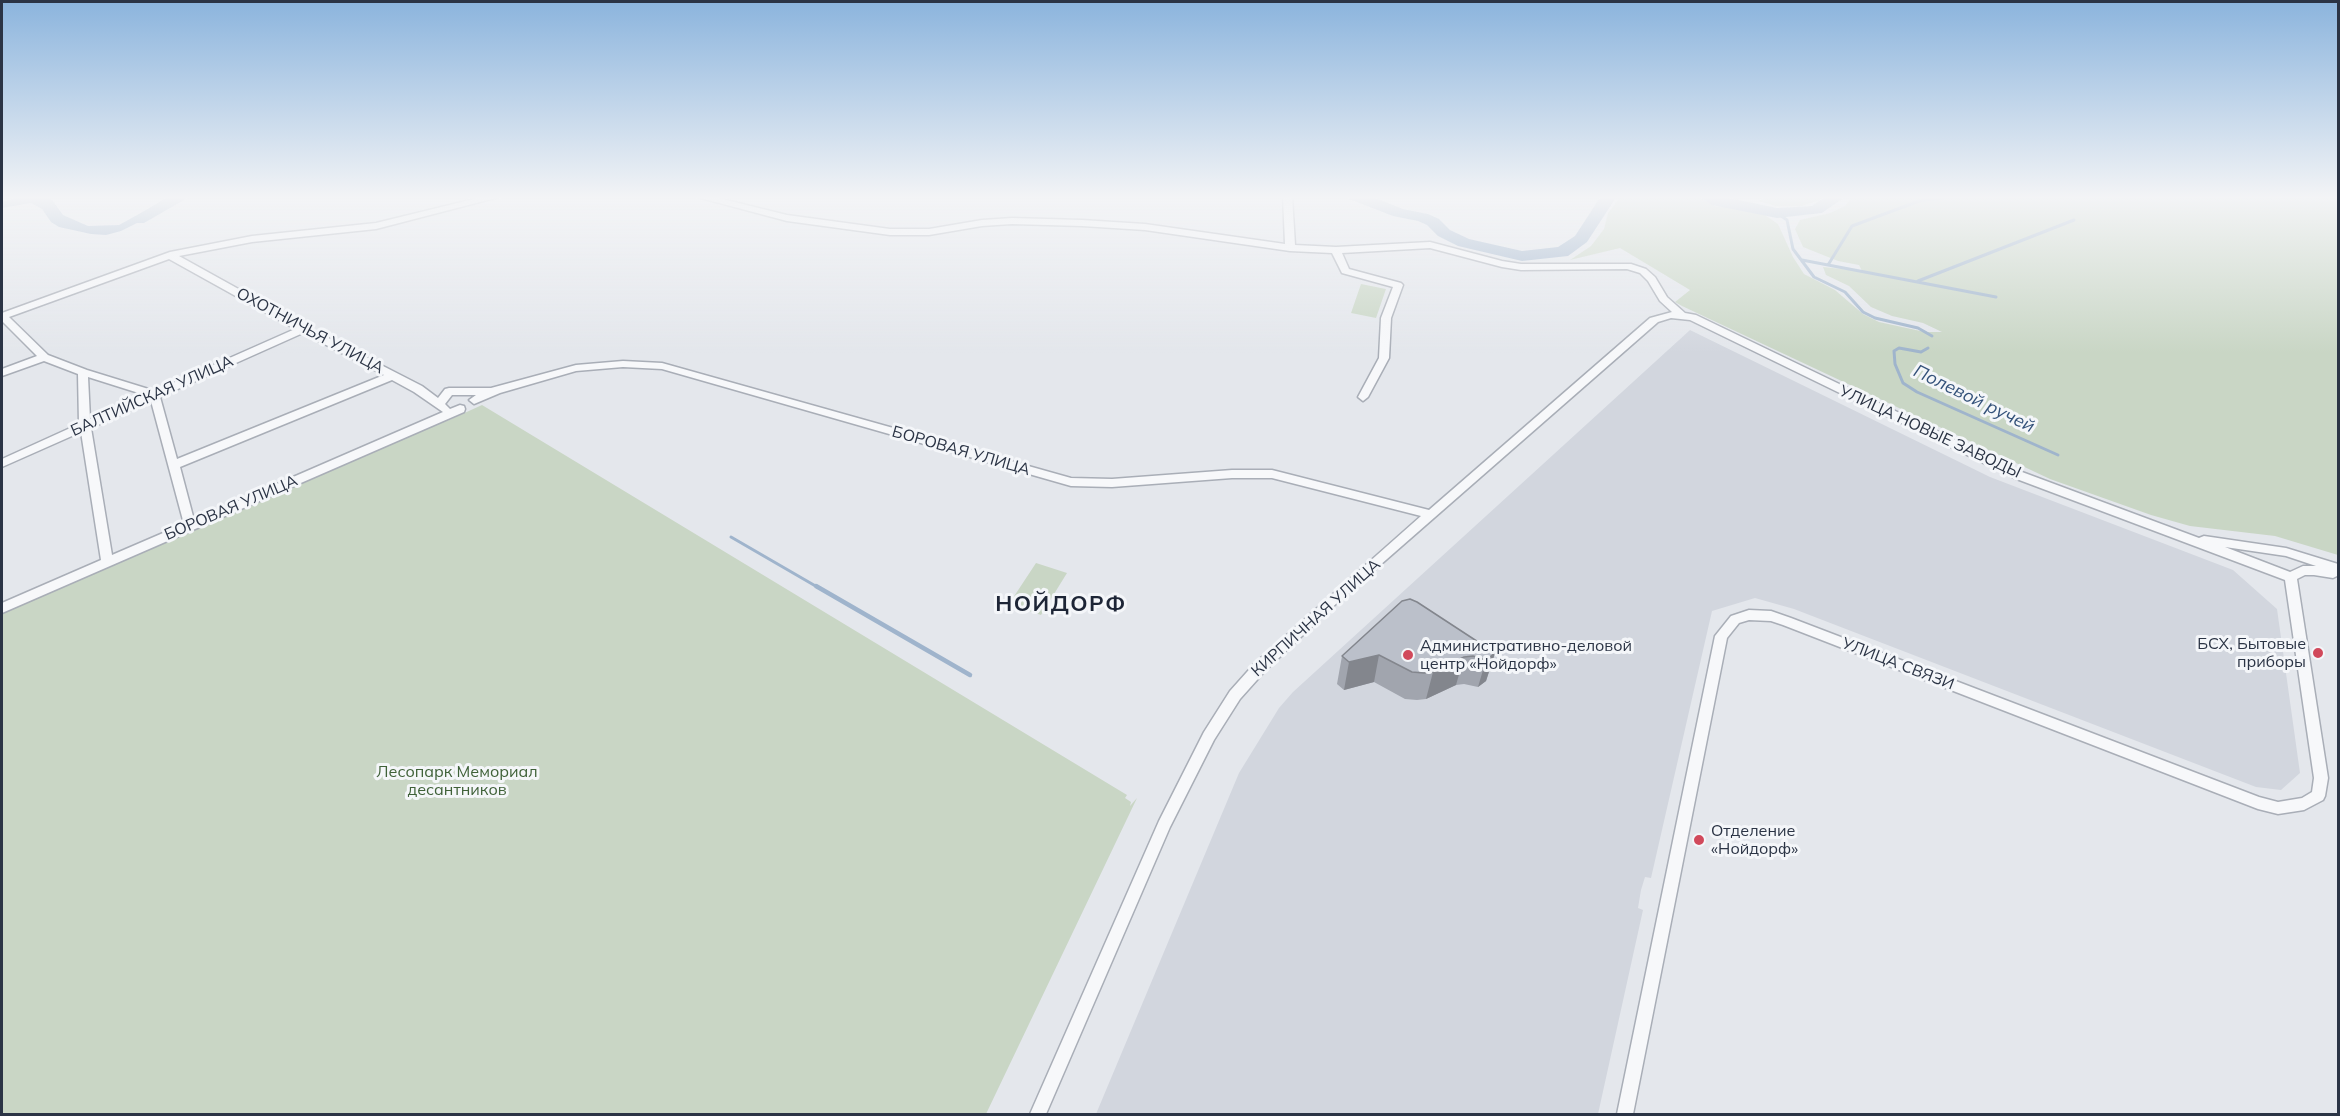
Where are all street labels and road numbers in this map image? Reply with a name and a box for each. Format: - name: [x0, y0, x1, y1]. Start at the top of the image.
- street label: ОХОТНИЧЬЯ УЛИЦА: [233, 284, 387, 378]
- street label: БАЛТИЙСКАЯ УЛИЦА: [68, 351, 236, 441]
- street label: УЛИЦА НОВЫЕ ЗАВОДЫ: [1836, 381, 2024, 483]
- street label: БОРОВАЯ УЛИЦА: [890, 422, 1032, 480]
- street label: БОРОВАЯ УЛИЦА: [162, 471, 300, 545]
- street label: КИРПИЧНАЯ УЛИЦА: [1248, 555, 1384, 681]
- street label: УЛИЦА СВЯЗИ: [1839, 634, 1957, 694]

